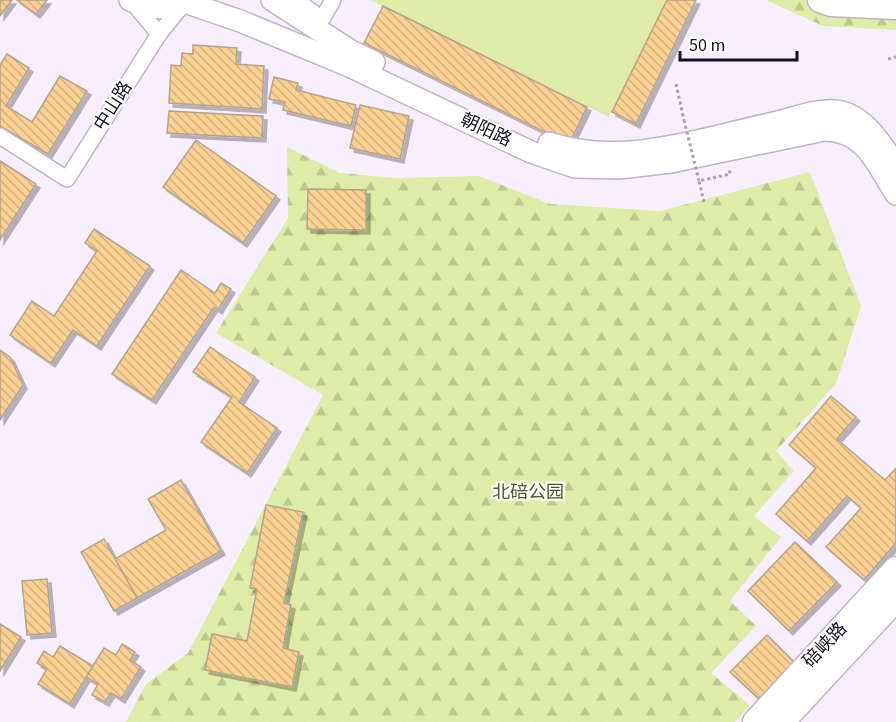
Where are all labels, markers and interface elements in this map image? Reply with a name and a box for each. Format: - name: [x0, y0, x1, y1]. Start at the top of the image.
- scale bar: [680, 24, 797, 62]
- text: 50 m: [689, 33, 725, 58]
- street label: 中山路: [88, 76, 138, 136]
- street label: 朝阳路: [456, 107, 516, 153]
- park label: 北碚公园: [492, 480, 564, 505]
- street label: 碚峡路: [797, 617, 853, 673]

